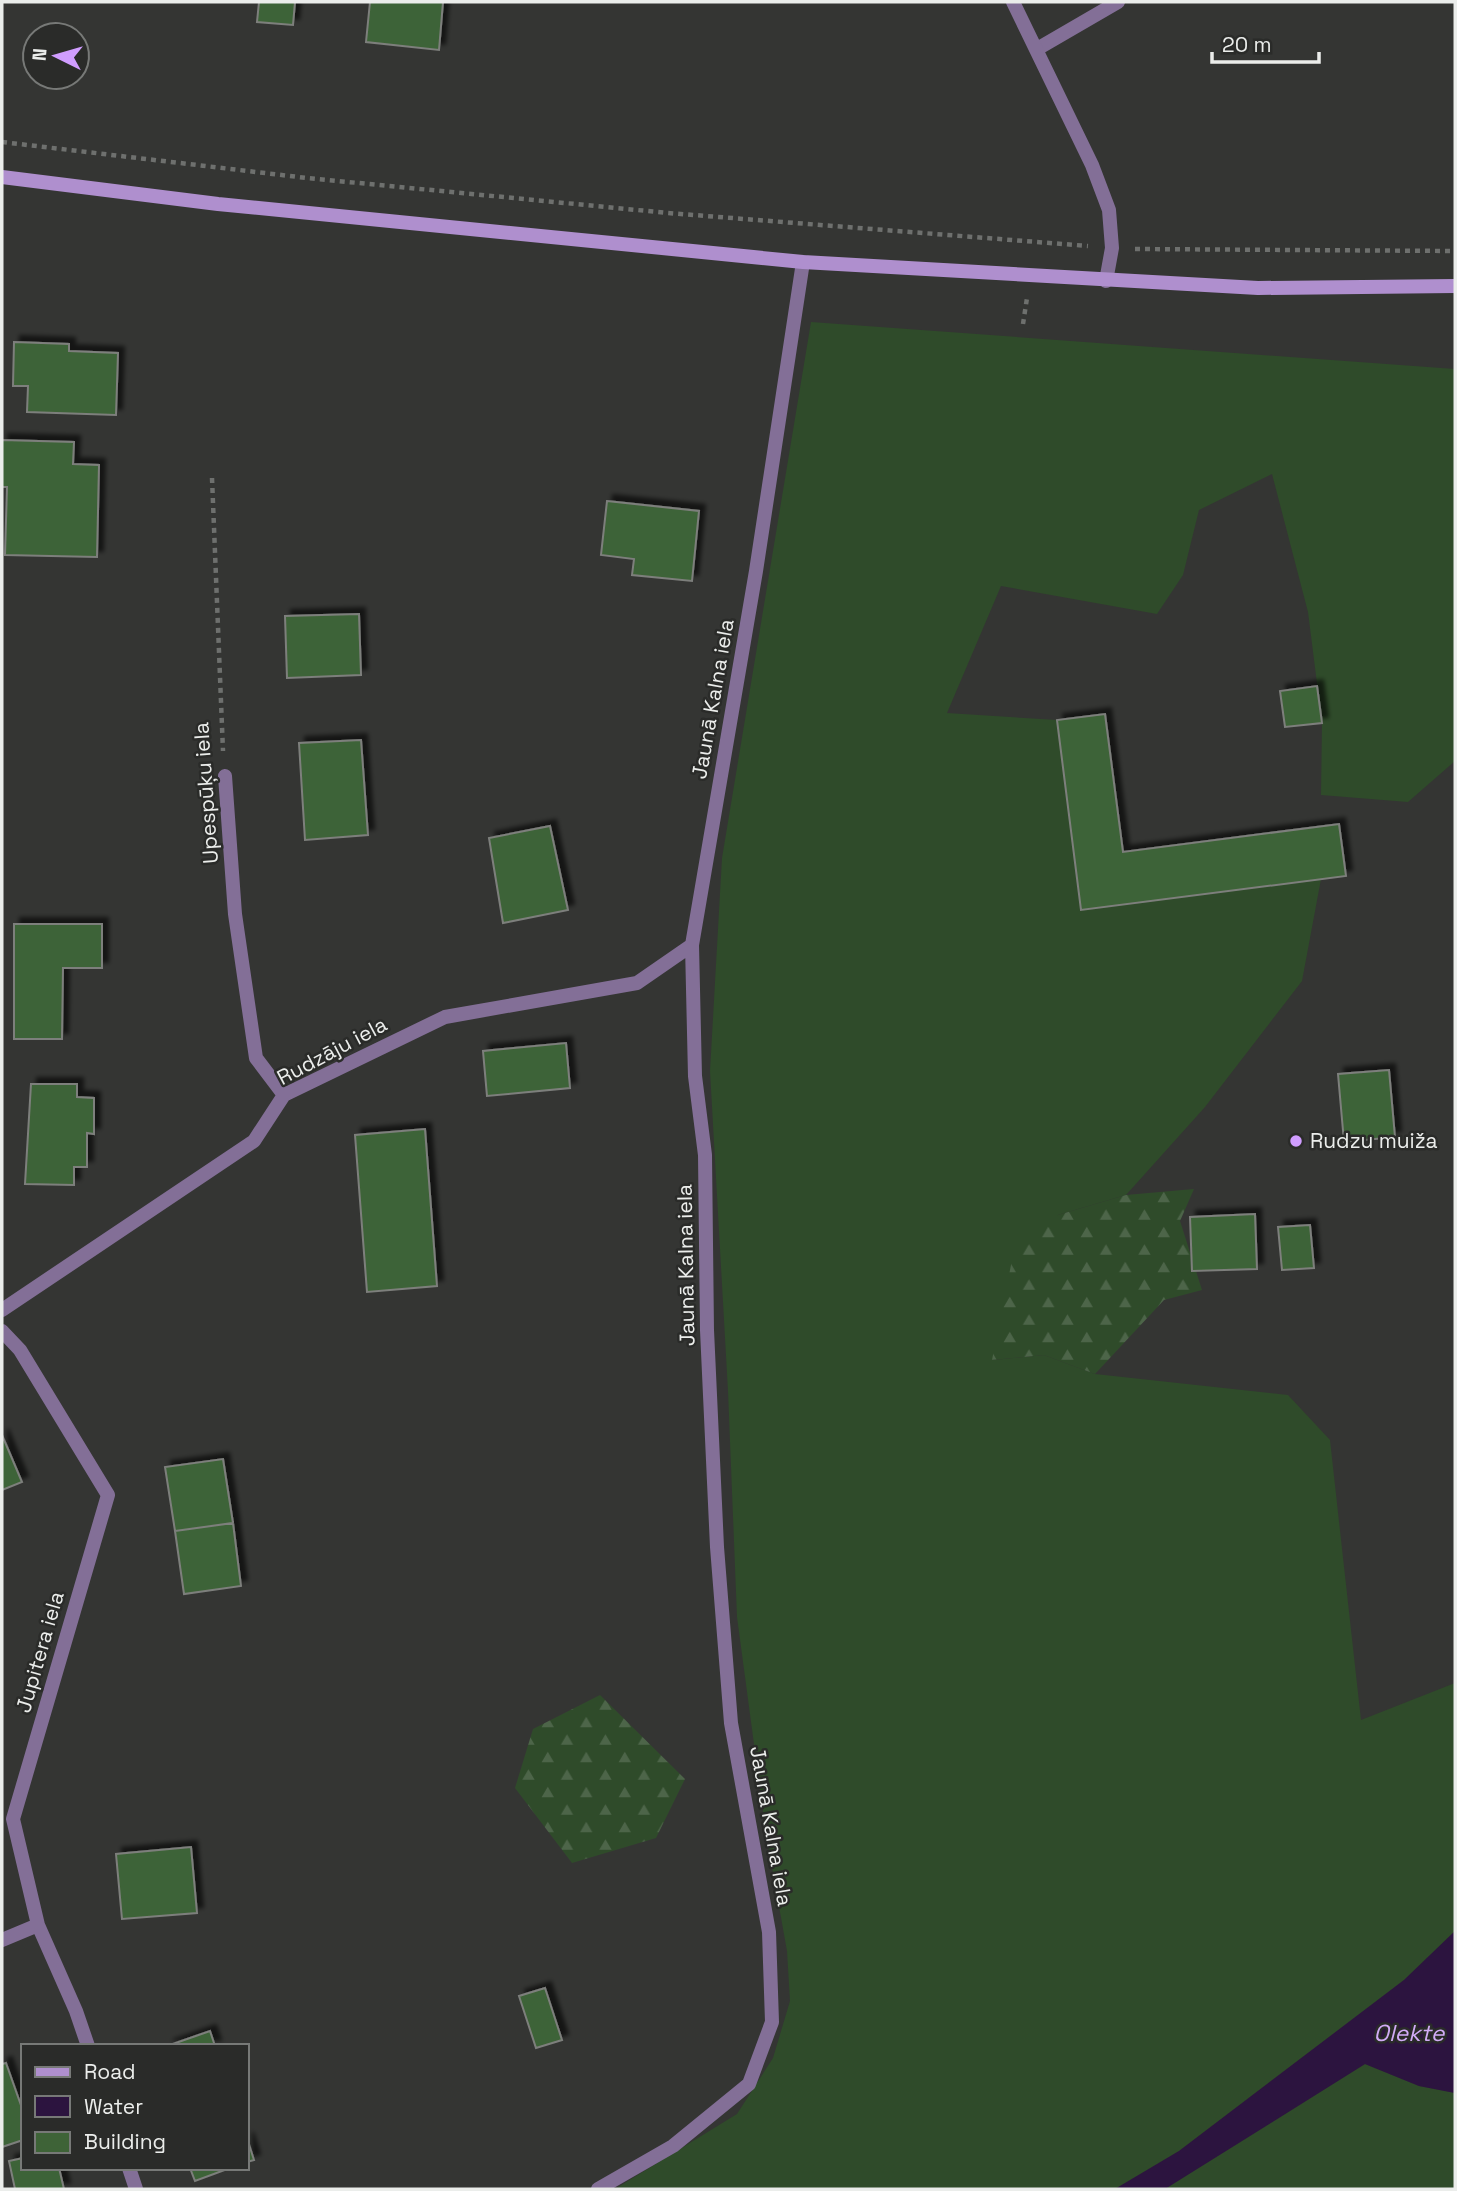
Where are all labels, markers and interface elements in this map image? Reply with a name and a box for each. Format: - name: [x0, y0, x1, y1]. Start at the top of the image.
- north arrow: [21, 21, 91, 91]
- scale bar: [1212, 21, 1319, 65]
- text: 20 m: [1222, 31, 1272, 58]
- text: N: [27, 47, 53, 62]
- street label: Jaunā Kalna iela: [685, 617, 740, 781]
- street label: Upespūķu iela: [187, 721, 224, 865]
- street label: Rudzāju iela: [272, 1010, 391, 1091]
- place label: Rudzu muiža: [1310, 1127, 1438, 1154]
- marker: Rudzu muiža: [1288, 1133, 1304, 1149]
- street label: Jaunā Kalna iela: [671, 1184, 700, 1346]
- street label: Jupitera iela: [9, 1588, 70, 1716]
- street label: Jaunā Kalna iela: [744, 1744, 799, 1908]
- water label: Olekte: [1374, 2018, 1446, 2048]
- legend: [21, 2044, 248, 2170]
- text: Road: [84, 2058, 136, 2085]
- text: Water: [84, 2093, 143, 2120]
- text: Building: [84, 2128, 166, 2155]

